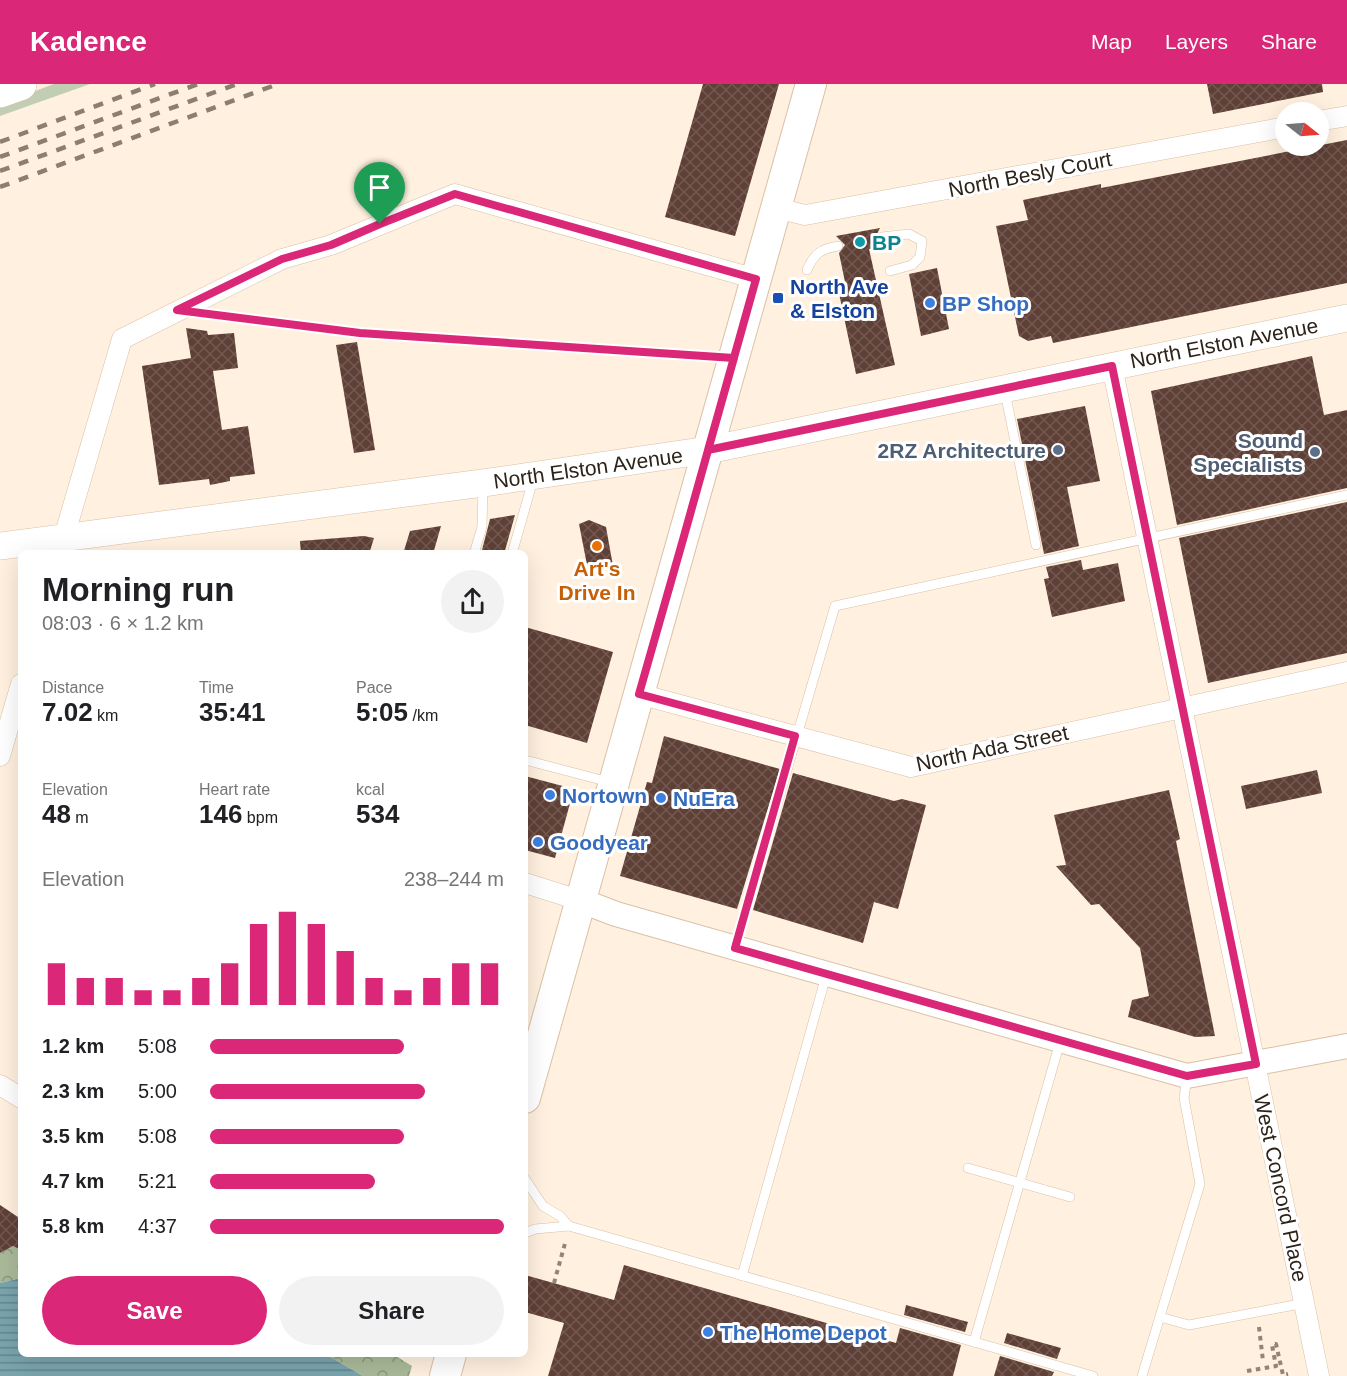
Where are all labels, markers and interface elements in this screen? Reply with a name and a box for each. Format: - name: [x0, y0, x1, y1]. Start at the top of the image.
- text: Kadence: [30, 26, 147, 57]
- text: Map: [1091, 30, 1132, 53]
- text: Layers: [1165, 30, 1228, 53]
- text: Share: [1261, 30, 1317, 53]
- north arrow: [1275, 102, 1329, 156]
- map controls: [1275, 102, 1329, 156]
- street label: North Besly Court: [946, 147, 1114, 201]
- pin: [354, 162, 405, 224]
- icon: arrive: [363, 171, 396, 204]
- place label: BP: [872, 231, 901, 254]
- marker: BP: [853, 235, 867, 249]
- place label: North Ave & Elston: [790, 275, 889, 322]
- marker: North Ave & Elston: [771, 291, 785, 305]
- place label: BP Shop: [942, 292, 1029, 315]
- marker: BP Shop: [923, 296, 937, 310]
- street label: North Elston Avenue: [1128, 313, 1320, 373]
- place label: Sound Specialists: [1193, 429, 1303, 476]
- place label: 2RZ Architecture: [878, 439, 1046, 462]
- street label: North Elston Avenue: [492, 443, 684, 493]
- marker: 2RZ Architecture: [1051, 443, 1065, 457]
- marker: Sound Specialists: [1308, 445, 1322, 459]
- marker: Art's Drive In: [590, 539, 604, 553]
- place label: Art's Drive In: [558, 557, 636, 604]
- button: share: [441, 570, 504, 633]
- text: Morning run: [42, 571, 234, 608]
- text: 08:03 · 6 × 1.2 km: [42, 612, 204, 634]
- text: Distance: [42, 679, 104, 696]
- text: Time: [199, 679, 234, 696]
- text: Pace: [356, 679, 392, 696]
- text: 7.02: [42, 697, 93, 727]
- text: 35:41: [199, 697, 266, 727]
- text: 5:05: [356, 697, 408, 727]
- text: km: [93, 707, 118, 724]
- text: /km: [408, 707, 438, 724]
- street label: North Ada Street: [914, 721, 1070, 775]
- text: Elevation: [42, 781, 108, 798]
- text: Heart rate: [199, 781, 270, 798]
- text: kcal: [356, 781, 384, 798]
- place label: Nortown: [562, 784, 647, 807]
- place label: NuEra: [673, 787, 735, 810]
- marker: Nortown: [543, 788, 557, 802]
- marker: NuEra: [654, 791, 668, 805]
- text: 48: [42, 799, 71, 829]
- text: 146: [199, 799, 242, 829]
- text: 534: [356, 799, 399, 829]
- text: m: [71, 809, 89, 826]
- text: bpm: [242, 809, 278, 826]
- place label: Goodyear: [550, 831, 648, 854]
- marker: Goodyear: [531, 835, 545, 849]
- text: Elevation: [42, 868, 124, 890]
- text: 238–244 m: [404, 868, 504, 890]
- text: 1.2 km: [42, 1035, 104, 1057]
- text: 5:08: [138, 1035, 177, 1057]
- text: 2.3 km: [42, 1080, 104, 1102]
- text: 5:00: [138, 1080, 177, 1102]
- street label: West Concord Place: [1250, 1092, 1312, 1284]
- text: 3.5 km: [42, 1125, 104, 1147]
- text: 5:08: [138, 1125, 177, 1147]
- text: 4.7 km: [42, 1170, 104, 1192]
- text: 5:21: [138, 1170, 177, 1192]
- text: 5.8 km: [42, 1215, 104, 1237]
- text: 4:37: [138, 1215, 177, 1237]
- button: Save: [42, 1276, 267, 1345]
- button: Share: [279, 1276, 504, 1345]
- place label: The Home Depot: [720, 1321, 887, 1344]
- marker: The Home Depot: [701, 1325, 715, 1339]

